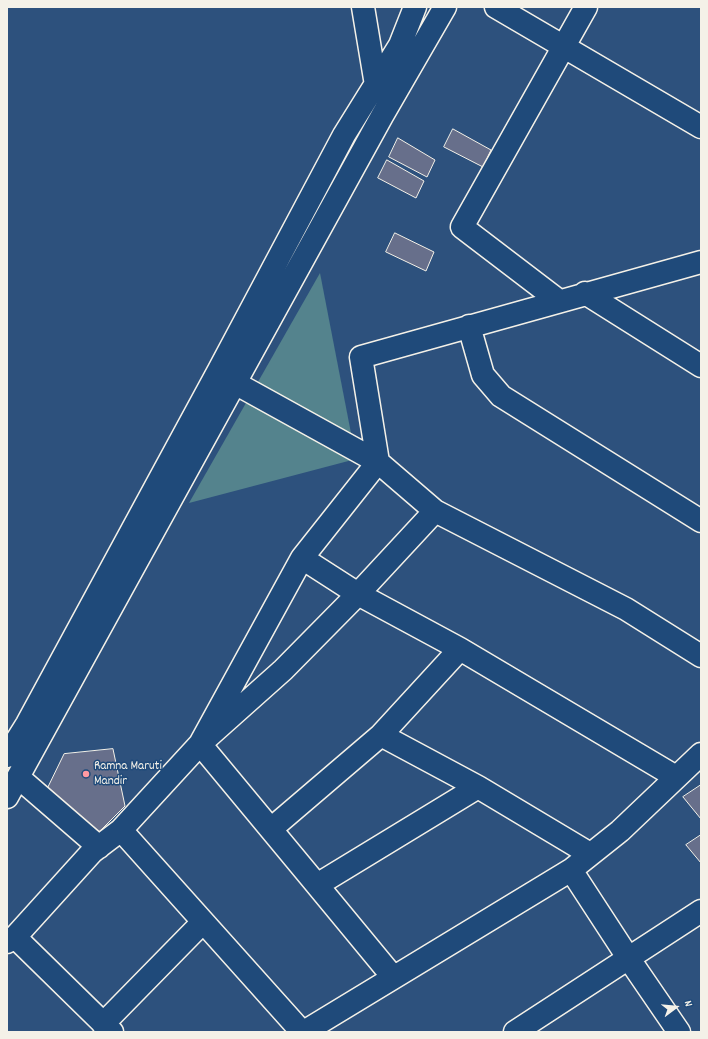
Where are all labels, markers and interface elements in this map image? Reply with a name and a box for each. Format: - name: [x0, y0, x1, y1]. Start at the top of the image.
- place label: Ramna Maruti Mandir: [94, 759, 162, 790]
- marker: Ramna Maruti Mandir: [81, 769, 91, 779]
- north arrow: [656, 987, 696, 1027]
- text: N: [679, 999, 696, 1009]

